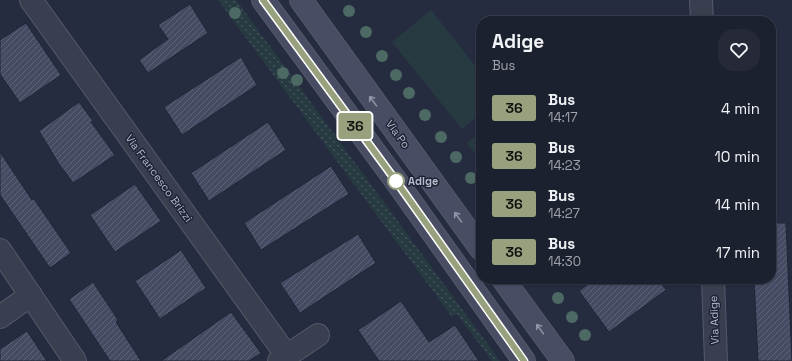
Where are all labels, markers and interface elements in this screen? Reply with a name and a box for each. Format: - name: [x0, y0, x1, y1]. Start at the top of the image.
- text: Adige: [492, 29, 544, 54]
- button: heart: [718, 29, 760, 71]
- text: Bus: [492, 57, 515, 74]
- text: Bus: [548, 90, 575, 109]
- one-way arrow: [369, 95, 378, 106]
- text: 36: [505, 99, 523, 117]
- text: 4 min: [721, 99, 760, 118]
- text: 14:17: [548, 109, 578, 126]
- line badge: 36: [337, 113, 373, 139]
- text: 36: [346, 117, 364, 135]
- street label: Via Po: [383, 117, 413, 151]
- street label: Via Francesco Brizzi: [122, 131, 196, 225]
- text: Bus: [548, 138, 575, 157]
- text: 36: [505, 147, 523, 165]
- text: 10 min: [714, 147, 760, 166]
- text: 14:23: [548, 157, 581, 174]
- marker: Adige: [387, 172, 405, 190]
- place label: Adige: [408, 174, 438, 188]
- text: Bus: [548, 186, 575, 205]
- text: 36: [505, 195, 523, 213]
- text: 14 min: [715, 195, 760, 214]
- text: 14:27: [548, 205, 580, 222]
- one-way arrow: [454, 212, 462, 223]
- text: Bus: [548, 234, 575, 253]
- text: 36: [505, 243, 523, 261]
- text: 17 min: [716, 243, 760, 262]
- text: 14:30: [548, 253, 581, 270]
- street label: Via Adige: [706, 295, 722, 345]
- one-way arrow: [536, 324, 544, 335]

